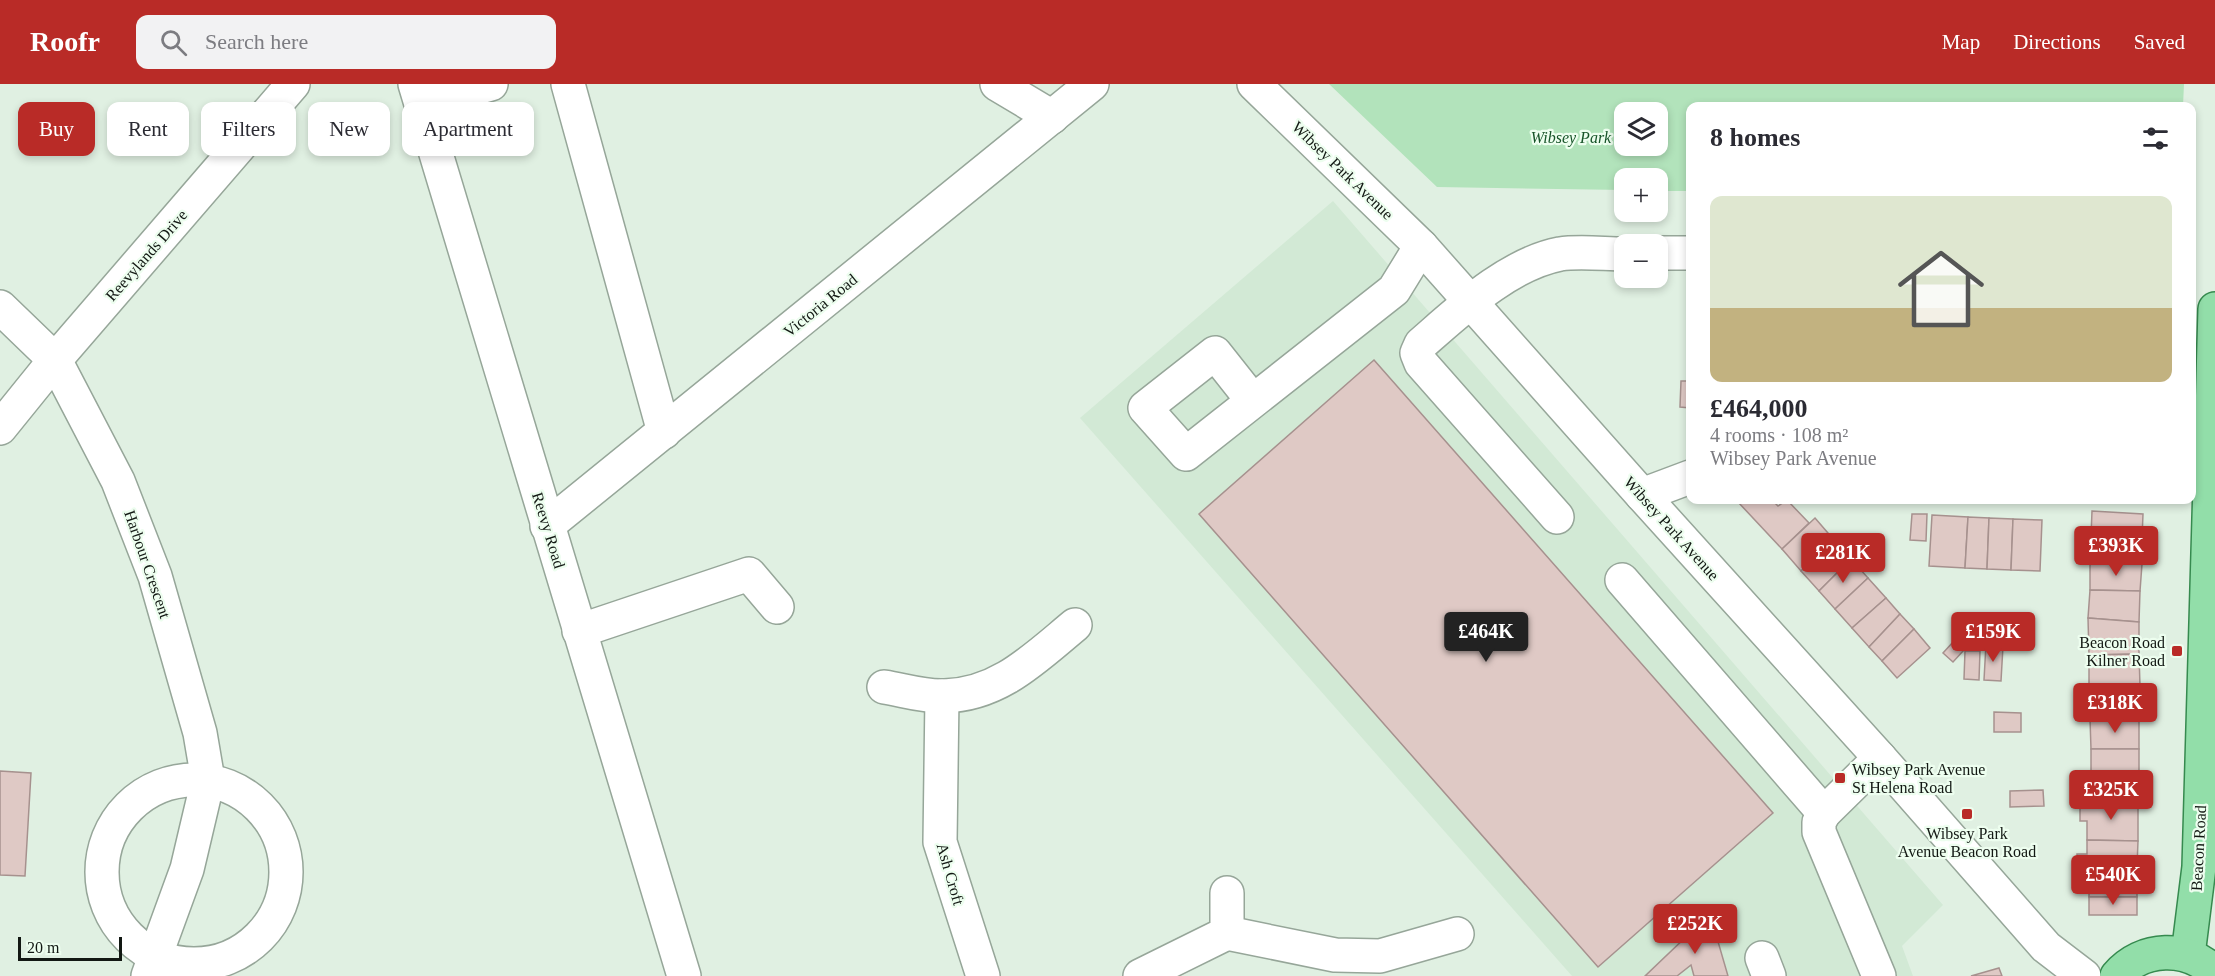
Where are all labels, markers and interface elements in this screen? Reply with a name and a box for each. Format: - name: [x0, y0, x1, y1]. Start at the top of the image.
- search box: [136, 15, 556, 69]
- text: Roofr: [30, 26, 100, 57]
- icon: search: [157, 26, 190, 59]
- text: Search here: [205, 29, 308, 54]
- text: Map: [1942, 30, 1980, 54]
- text: Directions: [2013, 30, 2101, 54]
- text: Saved: [2134, 30, 2185, 54]
- chip: Buy: [18, 102, 95, 156]
- chip: Rent: [107, 102, 189, 156]
- chip: Filters: [201, 102, 296, 156]
- chip: New: [308, 102, 390, 156]
- chip: Apartment: [402, 102, 534, 156]
- map controls: [1614, 102, 1668, 288]
- button: layers: [1614, 102, 1668, 156]
- street label: Wibsey Park Avenue: [1288, 118, 1396, 223]
- icon: filters: [2139, 122, 2172, 155]
- text: 8 homes: [1710, 123, 1800, 152]
- park label: Wibsey Park: [1531, 129, 1612, 147]
- button: +: [1614, 168, 1668, 222]
- street label: Reevylands Drive: [102, 206, 191, 305]
- button: −: [1614, 234, 1668, 288]
- icon: home: [1887, 235, 1995, 343]
- street label: Victoria Road: [780, 271, 860, 340]
- text: £464,000: [1710, 394, 1808, 423]
- text: 4 rooms · 108 m²: [1710, 424, 1848, 446]
- text: Wibsey Park Avenue: [1710, 447, 1877, 469]
- street label: Wibsey Park Avenue: [1620, 473, 1723, 584]
- street label: Reevy Road: [528, 490, 568, 571]
- street label: Harbour Crescent: [121, 508, 174, 621]
- pin: £393K: [2074, 526, 2158, 577]
- pin: £281K: [1801, 533, 1885, 584]
- text: £393K: [2088, 534, 2144, 556]
- text: £281K: [1815, 541, 1871, 563]
- pin: £464K: [1444, 612, 1528, 663]
- pin: £159K: [1951, 612, 2035, 663]
- text: £464K: [1458, 620, 1514, 642]
- text: £159K: [1965, 620, 2021, 642]
- place label: Beacon Road Kilner Road: [2079, 634, 2165, 669]
- marker: Beacon Road Kilner Road: [2170, 644, 2184, 658]
- pin: £318K: [2073, 683, 2157, 734]
- text: £318K: [2087, 691, 2143, 713]
- place label: Wibsey Park Avenue St Helena Road: [1852, 761, 1985, 796]
- pin: £325K: [2069, 770, 2153, 821]
- marker: Wibsey Park Avenue St Helena Road: [1833, 771, 1847, 785]
- text: £325K: [2083, 778, 2139, 800]
- street label: Beacon Road: [2188, 805, 2209, 891]
- marker: Wibsey Park Avenue Beacon Road: [1960, 807, 1974, 821]
- place label: Wibsey Park Avenue Beacon Road: [1898, 825, 2036, 860]
- street label: Ash Croft: [934, 841, 968, 908]
- pin: £540K: [2071, 855, 2155, 906]
- text: £540K: [2085, 863, 2141, 885]
- pin: £252K: [1653, 904, 1737, 955]
- text: £252K: [1667, 912, 1723, 934]
- scale bar: [18, 934, 122, 962]
- text: 20 m: [27, 939, 59, 956]

